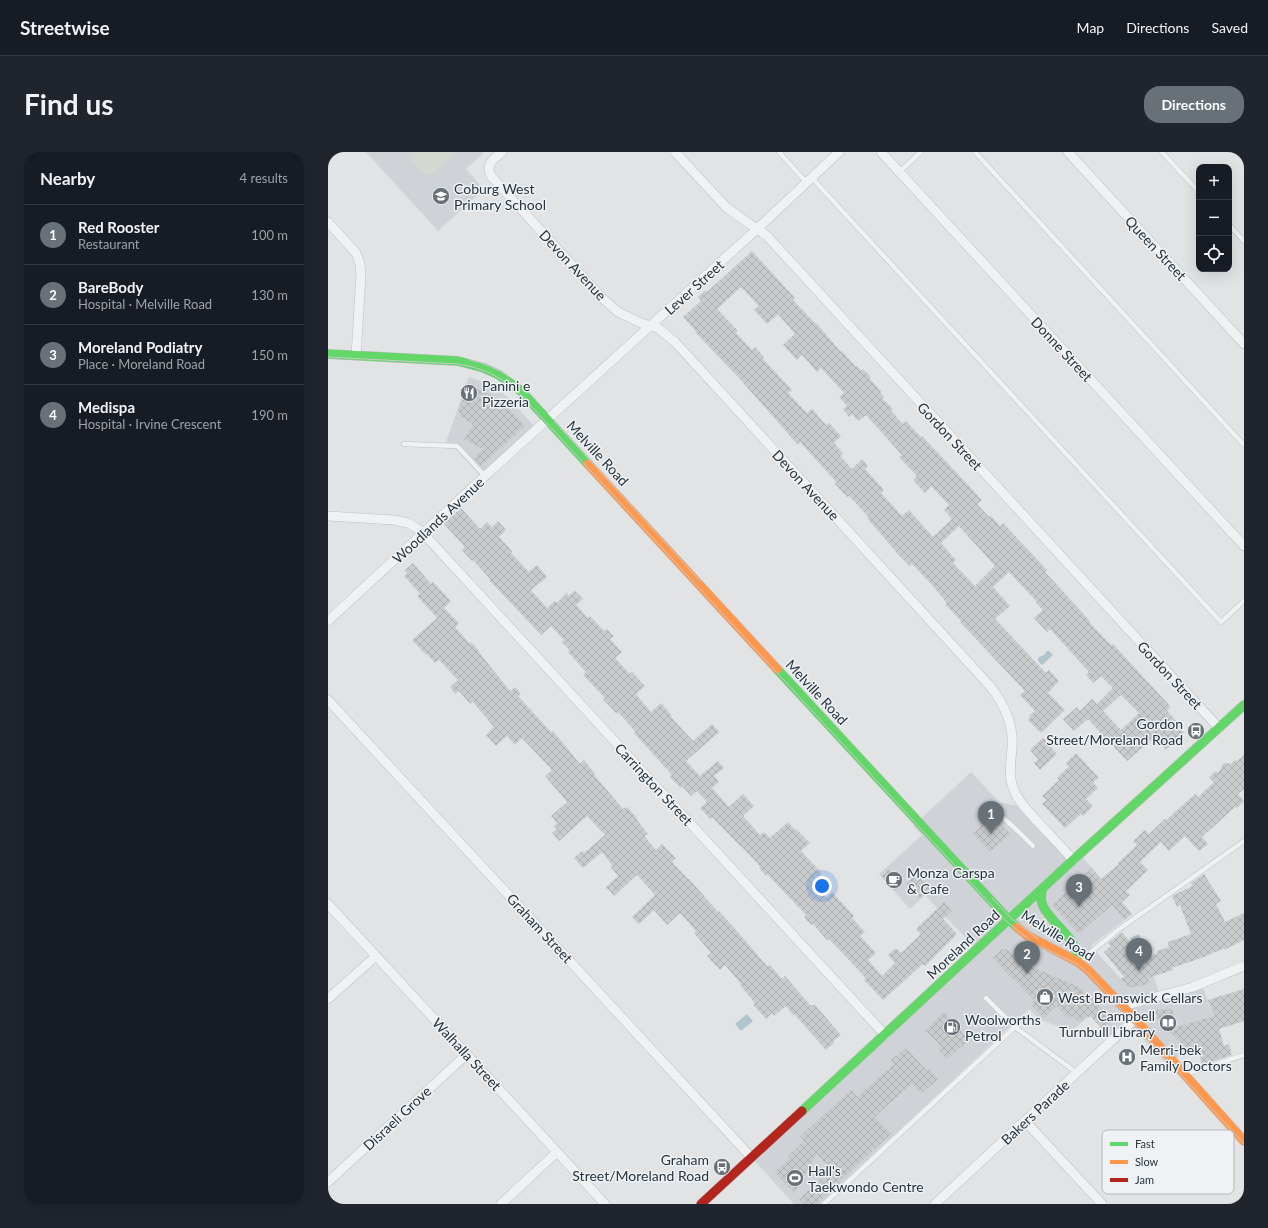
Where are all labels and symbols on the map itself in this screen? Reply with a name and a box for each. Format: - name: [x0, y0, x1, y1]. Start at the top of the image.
- place label: Coburg West Primary School: [454, 180, 546, 213]
- school or university icon: Coburg West Primary School: [431, 186, 451, 206]
- street label: Queen Street: [1122, 212, 1190, 284]
- street label: Devon Avenue: [536, 226, 610, 304]
- street label: Lever Street: [661, 256, 727, 318]
- street label: Donne Street: [1028, 313, 1096, 385]
- place label: Panini e Pizzeria: [482, 377, 530, 410]
- restaurant icon: Panini e Pizzeria: [459, 383, 479, 403]
- street label: Gordon Street: [914, 398, 986, 474]
- street label: Melville Road: [564, 417, 632, 489]
- street label: Devon Avenue: [769, 446, 843, 524]
- street label: Woodlands Avenue: [389, 473, 487, 567]
- street label: Gordon Street: [1134, 637, 1206, 713]
- street label: Melville Road: [783, 656, 851, 728]
- place label: Gordon Street/Moreland Road: [1046, 715, 1183, 748]
- bus stop icon: Gordon Street/Moreland Road: [1186, 721, 1206, 741]
- street label: Carrington Street: [612, 739, 696, 829]
- pin: 1: [978, 801, 1004, 834]
- place label: Monza Carspa & Cafe: [907, 864, 995, 897]
- cafe icon: Monza Carspa & Cafe: [884, 870, 904, 890]
- pin: 3: [1066, 874, 1092, 907]
- your location: [812, 876, 832, 896]
- street label: Graham Street: [504, 890, 576, 966]
- street label: Moreland Road: [923, 906, 1003, 982]
- street label: Melville Road: [1018, 906, 1098, 964]
- pin: 4: [1126, 938, 1152, 971]
- pin: 2: [1014, 941, 1040, 974]
- shop icon: West Brunswick Cellars: [1035, 987, 1055, 1007]
- place label: West Brunswick Cellars: [1058, 989, 1202, 1006]
- place label: Campbell Turnbull Library: [1059, 1007, 1156, 1040]
- place label: Woolworths Petrol: [965, 1011, 1041, 1044]
- library icon: Campbell Turnbull Library: [1158, 1013, 1178, 1033]
- street label: Walhalla Street: [429, 1014, 505, 1094]
- fuel station icon: Woolworths Petrol: [942, 1017, 962, 1037]
- place label: Merri-bek Family Doctors: [1140, 1041, 1232, 1074]
- hospital icon: Merri-bek Family Doctors: [1117, 1047, 1137, 1067]
- street label: Bakers Parade: [997, 1076, 1073, 1148]
- street label: Disraeli Grove: [360, 1082, 434, 1154]
- legend: [1102, 1130, 1234, 1194]
- text: Fast: [1135, 1137, 1155, 1150]
- place label: Graham Street/Moreland Road: [572, 1151, 709, 1184]
- text: Slow: [1135, 1155, 1159, 1168]
- bus stop icon: Graham Street/Moreland Road: [712, 1157, 732, 1177]
- place label: Hall's Taekwondo Centre: [808, 1162, 924, 1195]
- sports icon: Hall's Taekwondo Centre: [785, 1168, 805, 1188]
- text: Jam: [1135, 1173, 1154, 1186]

